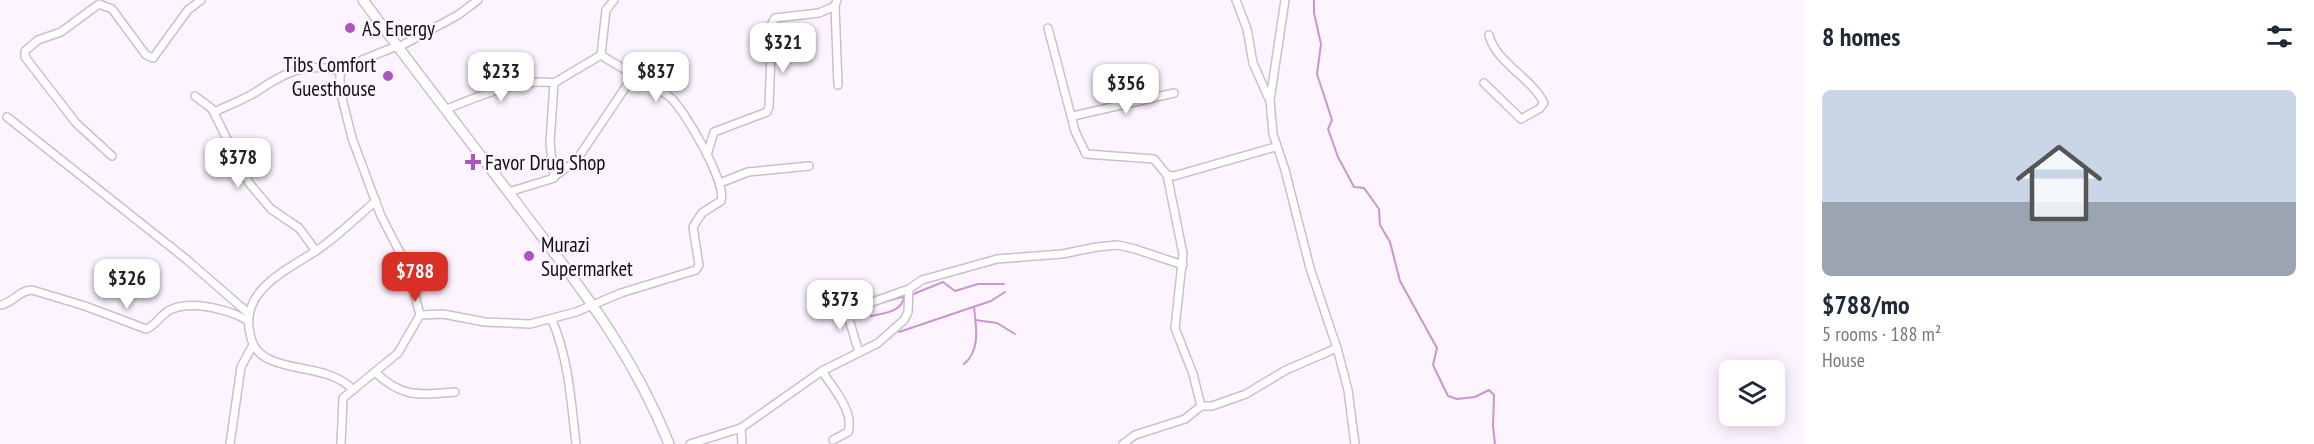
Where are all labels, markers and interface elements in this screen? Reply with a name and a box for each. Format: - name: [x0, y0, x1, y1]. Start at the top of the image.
- place label: AS Energy: [362, 15, 435, 42]
- text: 8 homes: [1822, 20, 1900, 53]
- icon: filters: [2263, 20, 2296, 53]
- marker: AS Energy: [343, 21, 357, 35]
- pin: $321: [747, 23, 819, 74]
- text: $321: [764, 29, 802, 55]
- place label: Tibs Comfort Guesthouse: [283, 51, 376, 102]
- pin: $233: [465, 52, 537, 103]
- pin: $837: [620, 52, 692, 103]
- text: $233: [482, 58, 520, 84]
- text: $837: [637, 58, 675, 84]
- pin: $356: [1090, 64, 1162, 115]
- marker: Tibs Comfort Guesthouse: [381, 69, 395, 83]
- text: $356: [1107, 70, 1145, 96]
- icon: home: [2005, 129, 2113, 237]
- pin: $378: [202, 138, 274, 189]
- text: $378: [219, 144, 257, 170]
- place label: Favor Drug Shop: [485, 149, 605, 176]
- marker: Favor Drug Shop: [466, 155, 480, 169]
- place label: Murazi Supermarket: [541, 231, 633, 282]
- marker: Murazi Supermarket: [522, 249, 536, 263]
- pin: $788: [379, 252, 451, 303]
- text: $788: [396, 258, 434, 284]
- pin: $326: [91, 259, 163, 310]
- text: $326: [108, 265, 146, 291]
- pin: $373: [804, 280, 876, 331]
- text: $373: [821, 286, 859, 312]
- text: $788/mo: [1822, 288, 1910, 321]
- text: 5 rooms · 188 m²: [1822, 321, 1941, 347]
- text: House: [1822, 347, 1865, 373]
- map controls: [1719, 360, 1785, 426]
- button: layers: [1719, 360, 1785, 426]

